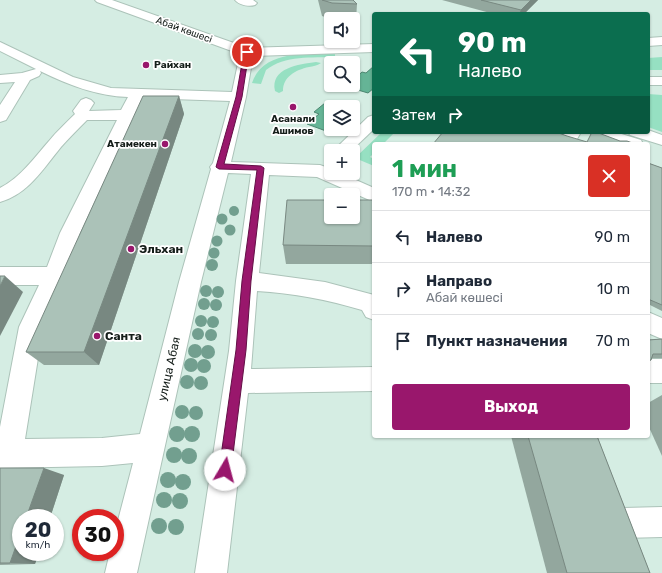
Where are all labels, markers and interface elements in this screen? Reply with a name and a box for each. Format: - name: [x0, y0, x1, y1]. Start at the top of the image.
- map controls: [324, 12, 360, 224]
- button: sound: [324, 12, 360, 48]
- street label: Абай көшесі: [154, 14, 214, 46]
- text: 90 m: [458, 26, 527, 59]
- icon: left: [392, 28, 444, 80]
- pin: [230, 35, 264, 69]
- icon: arrive: [236, 41, 258, 63]
- button: search: [324, 56, 360, 92]
- place label: Райхан: [154, 59, 191, 71]
- marker: Райхан: [141, 60, 151, 70]
- text: Налево: [458, 60, 522, 82]
- button: layers: [324, 100, 360, 136]
- marker: Асанали Ашимов: [288, 102, 298, 112]
- icon: right: [444, 104, 466, 126]
- text: Затем: [392, 106, 436, 124]
- place label: Асанали Ашимов: [271, 113, 315, 137]
- place label: Атамекен: [107, 138, 157, 150]
- marker: Атамекен: [160, 139, 170, 149]
- button: +: [324, 144, 360, 180]
- text: 1 мин: [392, 155, 457, 183]
- button: close: [588, 155, 630, 197]
- text: 170 m · 14:32: [392, 184, 470, 199]
- button: −: [324, 188, 360, 224]
- icon: left: [392, 226, 414, 248]
- text: Налево: [426, 228, 483, 246]
- text: 90 m: [595, 228, 630, 246]
- place label: Эльхан: [139, 242, 183, 256]
- marker: Эльхан: [126, 244, 136, 254]
- text: Направо: [426, 272, 492, 290]
- icon: right: [392, 278, 414, 300]
- text: 10 m: [597, 280, 630, 298]
- text: Абай көшесі: [426, 290, 503, 305]
- place label: Санта: [105, 329, 142, 343]
- icon: arrive: [392, 330, 414, 352]
- marker: Санта: [92, 331, 102, 341]
- text: Пункт назначения: [426, 332, 568, 350]
- text: 70 m: [596, 332, 630, 350]
- street label: улица Абая: [155, 335, 183, 403]
- button: Выход: [392, 384, 630, 430]
- position arrow: [204, 449, 246, 491]
- speed limit sign: 30: [72, 509, 124, 561]
- text: 20: [25, 518, 51, 542]
- text: km/h: [26, 539, 50, 551]

